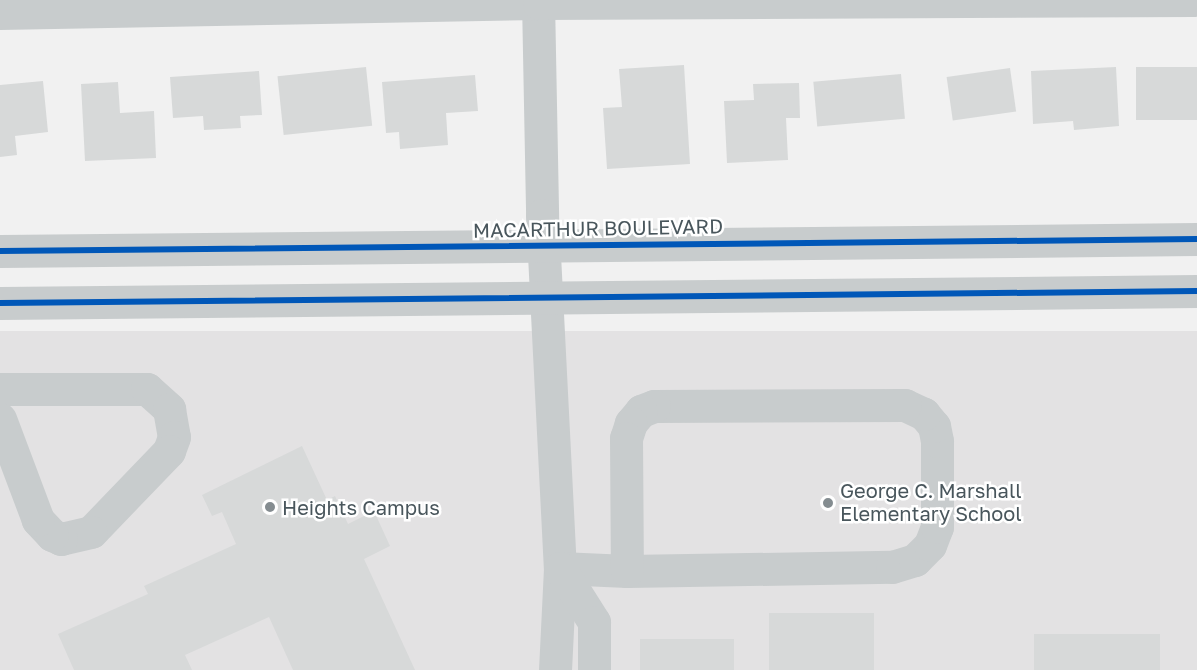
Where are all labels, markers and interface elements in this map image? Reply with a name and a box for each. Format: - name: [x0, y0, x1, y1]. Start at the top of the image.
- street label: MACARTHUR BOULEVARD: [473, 214, 723, 242]
- place label: George C. Marshall Elementary School: [840, 479, 1022, 526]
- place label: Heights Campus: [282, 495, 440, 519]
- marker: George C. Marshall Elementary School: [821, 496, 835, 510]
- marker: Heights Campus: [263, 500, 277, 514]

